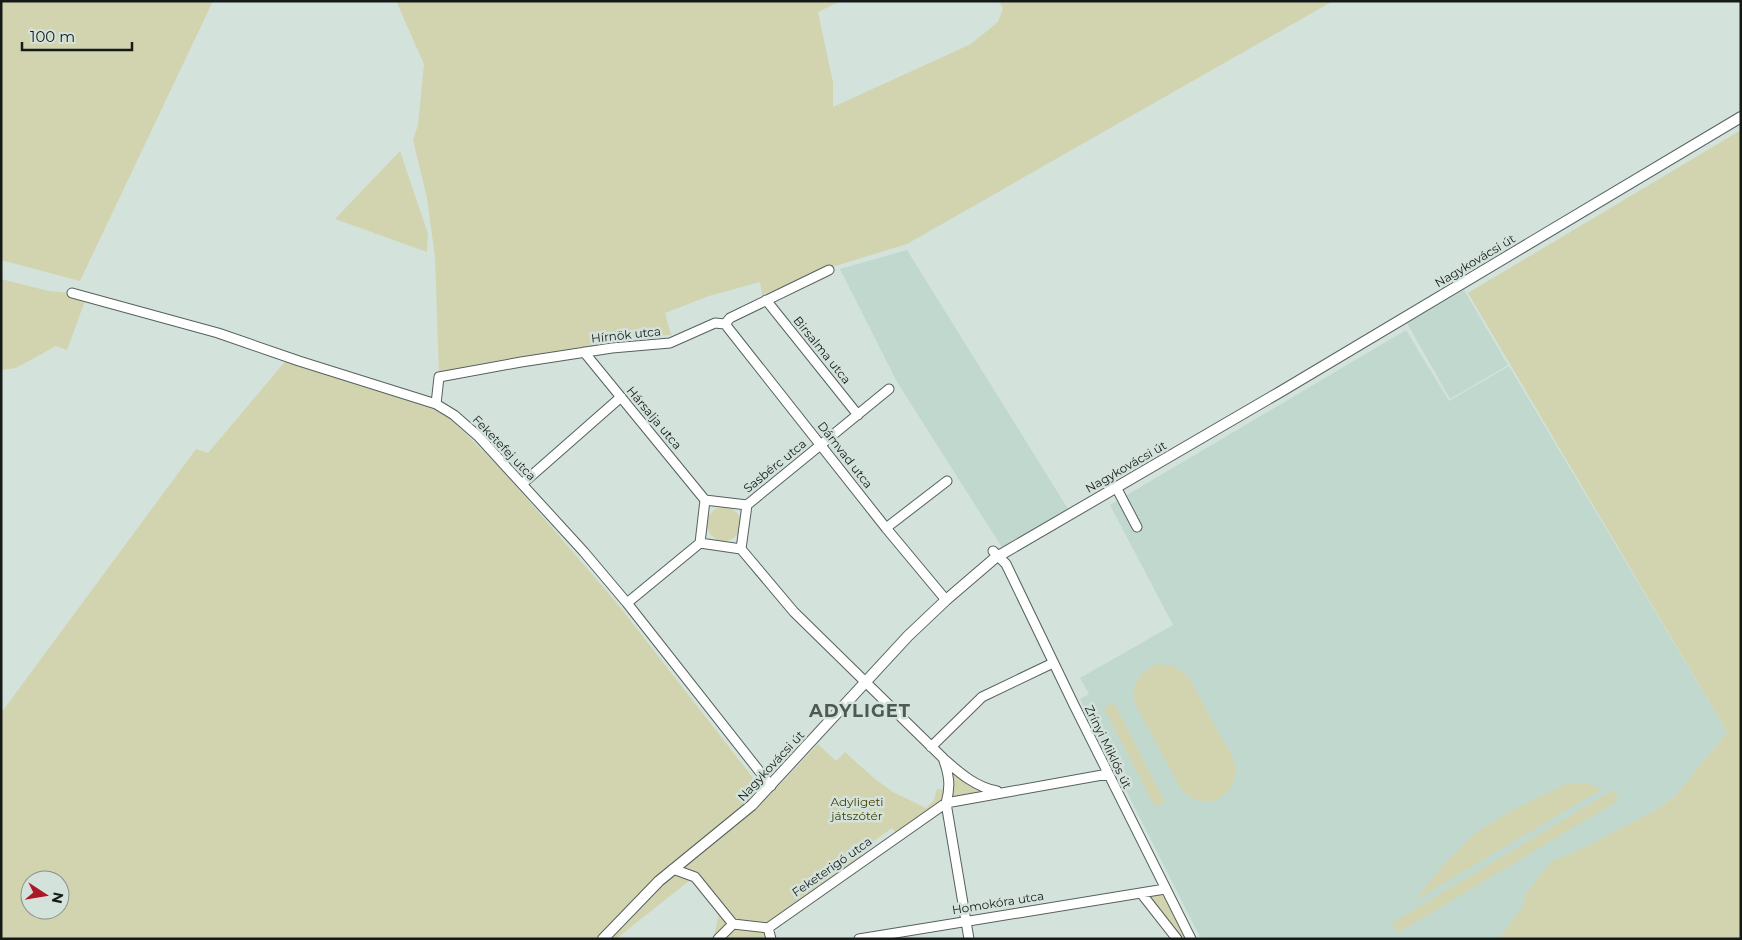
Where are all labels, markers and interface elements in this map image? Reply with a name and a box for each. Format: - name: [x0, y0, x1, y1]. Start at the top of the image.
- scale bar: [22, 20, 132, 52]
- text: 100 m: [30, 27, 75, 46]
- street label: Nagykovácsi út: [1432, 231, 1518, 290]
- street label: Birsalma utca: [791, 313, 854, 387]
- street label: Hírnök utca: [590, 323, 662, 346]
- street label: Hársalja utca: [624, 383, 685, 452]
- street label: Feketefej utca: [470, 412, 539, 483]
- street label: Dámvad utca: [815, 418, 876, 491]
- street label: Sasbérc utca: [740, 436, 809, 496]
- street label: Nagykovácsi út: [1083, 437, 1169, 496]
- district label: ADYLIGET: [808, 700, 911, 722]
- street label: Zrínyi Miklós út: [1082, 703, 1135, 791]
- street label: Nagykovácsi út: [734, 727, 807, 804]
- park label: Adyligeti játszótér: [829, 794, 884, 823]
- street label: Feketerigó utca: [789, 833, 875, 900]
- north arrow: [20, 870, 70, 920]
- street label: Homokóra utca: [951, 888, 1045, 917]
- text: N: [48, 890, 68, 905]

